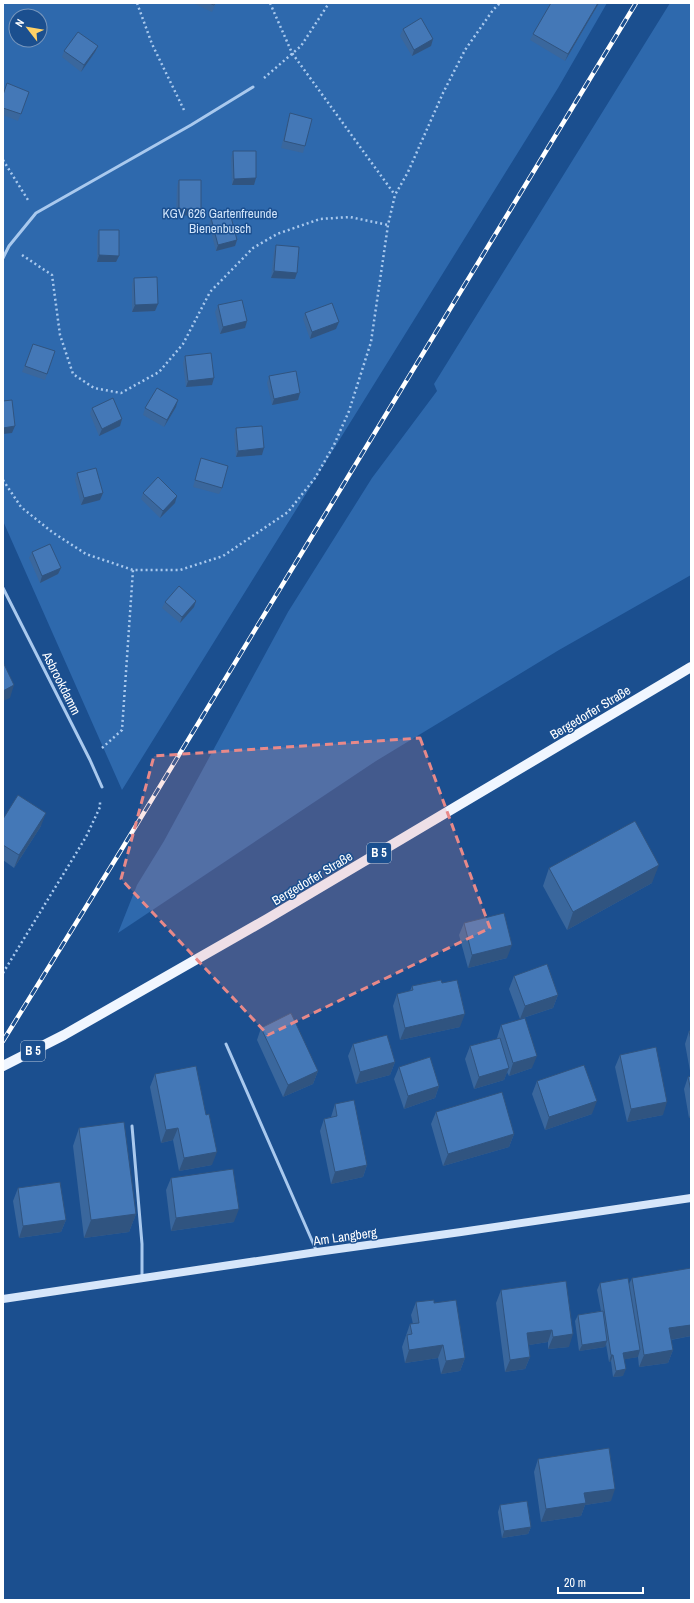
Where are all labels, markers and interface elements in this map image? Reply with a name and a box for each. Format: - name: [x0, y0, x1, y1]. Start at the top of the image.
- north arrow: [8, 8, 48, 48]
- text: N: [12, 16, 27, 29]
- park label: KGV 626 Gartenfreunde Bienenbusch: [163, 205, 278, 237]
- street label: Asbrookdamm: [38, 648, 85, 718]
- street label: Bergedorfer Straße: [547, 682, 634, 743]
- road number: B 5: [367, 843, 391, 863]
- street label: Bergedorfer Straße: [269, 848, 356, 909]
- road number: B 5: [21, 1041, 45, 1061]
- street label: Am Langberg: [311, 1224, 378, 1250]
- scale bar: [558, 1569, 643, 1595]
- text: 20 m: [564, 1575, 586, 1591]

